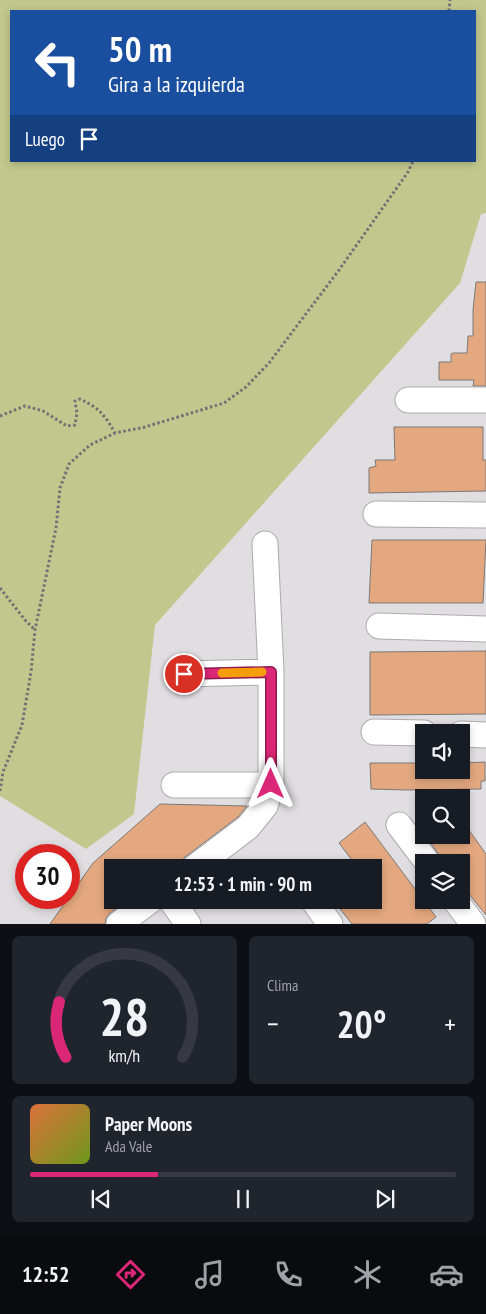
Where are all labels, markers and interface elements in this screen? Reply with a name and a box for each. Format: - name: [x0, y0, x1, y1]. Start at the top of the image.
- text: 50 m: [108, 26, 172, 72]
- icon: left: [25, 30, 90, 95]
- text: Gira a la izquierda: [108, 70, 245, 98]
- icon: arrive: [75, 125, 103, 153]
- text: Luego: [25, 127, 65, 151]
- pin: [163, 653, 205, 695]
- icon: arrive: [170, 660, 198, 688]
- map controls: [415, 724, 470, 909]
- button: sound: [415, 724, 470, 779]
- position arrow: [244, 757, 296, 809]
- button: search: [415, 789, 470, 844]
- speed limit sign: 30: [15, 844, 80, 909]
- button: layers: [415, 854, 470, 909]
- text: 12:53 · 1 min · 90 m: [174, 872, 312, 896]
- text: Clima: [267, 975, 298, 995]
- text: 28: [100, 983, 149, 1050]
- text: 20°: [336, 999, 387, 1048]
- text: −: [267, 1005, 279, 1042]
- text: +: [444, 1005, 456, 1042]
- text: km/h: [109, 1044, 140, 1067]
- text: Paper Moons: [105, 1112, 192, 1136]
- text: Ada Vale: [105, 1136, 152, 1156]
- icon: previous: [87, 1185, 115, 1213]
- icon: pause: [229, 1185, 257, 1213]
- icon: next: [371, 1185, 399, 1213]
- icon: directions: [113, 1257, 148, 1292]
- icon: music: [192, 1257, 227, 1292]
- icon: phone: [271, 1257, 306, 1292]
- icon: climate: [350, 1257, 385, 1292]
- icon: car: [429, 1257, 464, 1292]
- text: 12:52: [22, 1260, 70, 1288]

